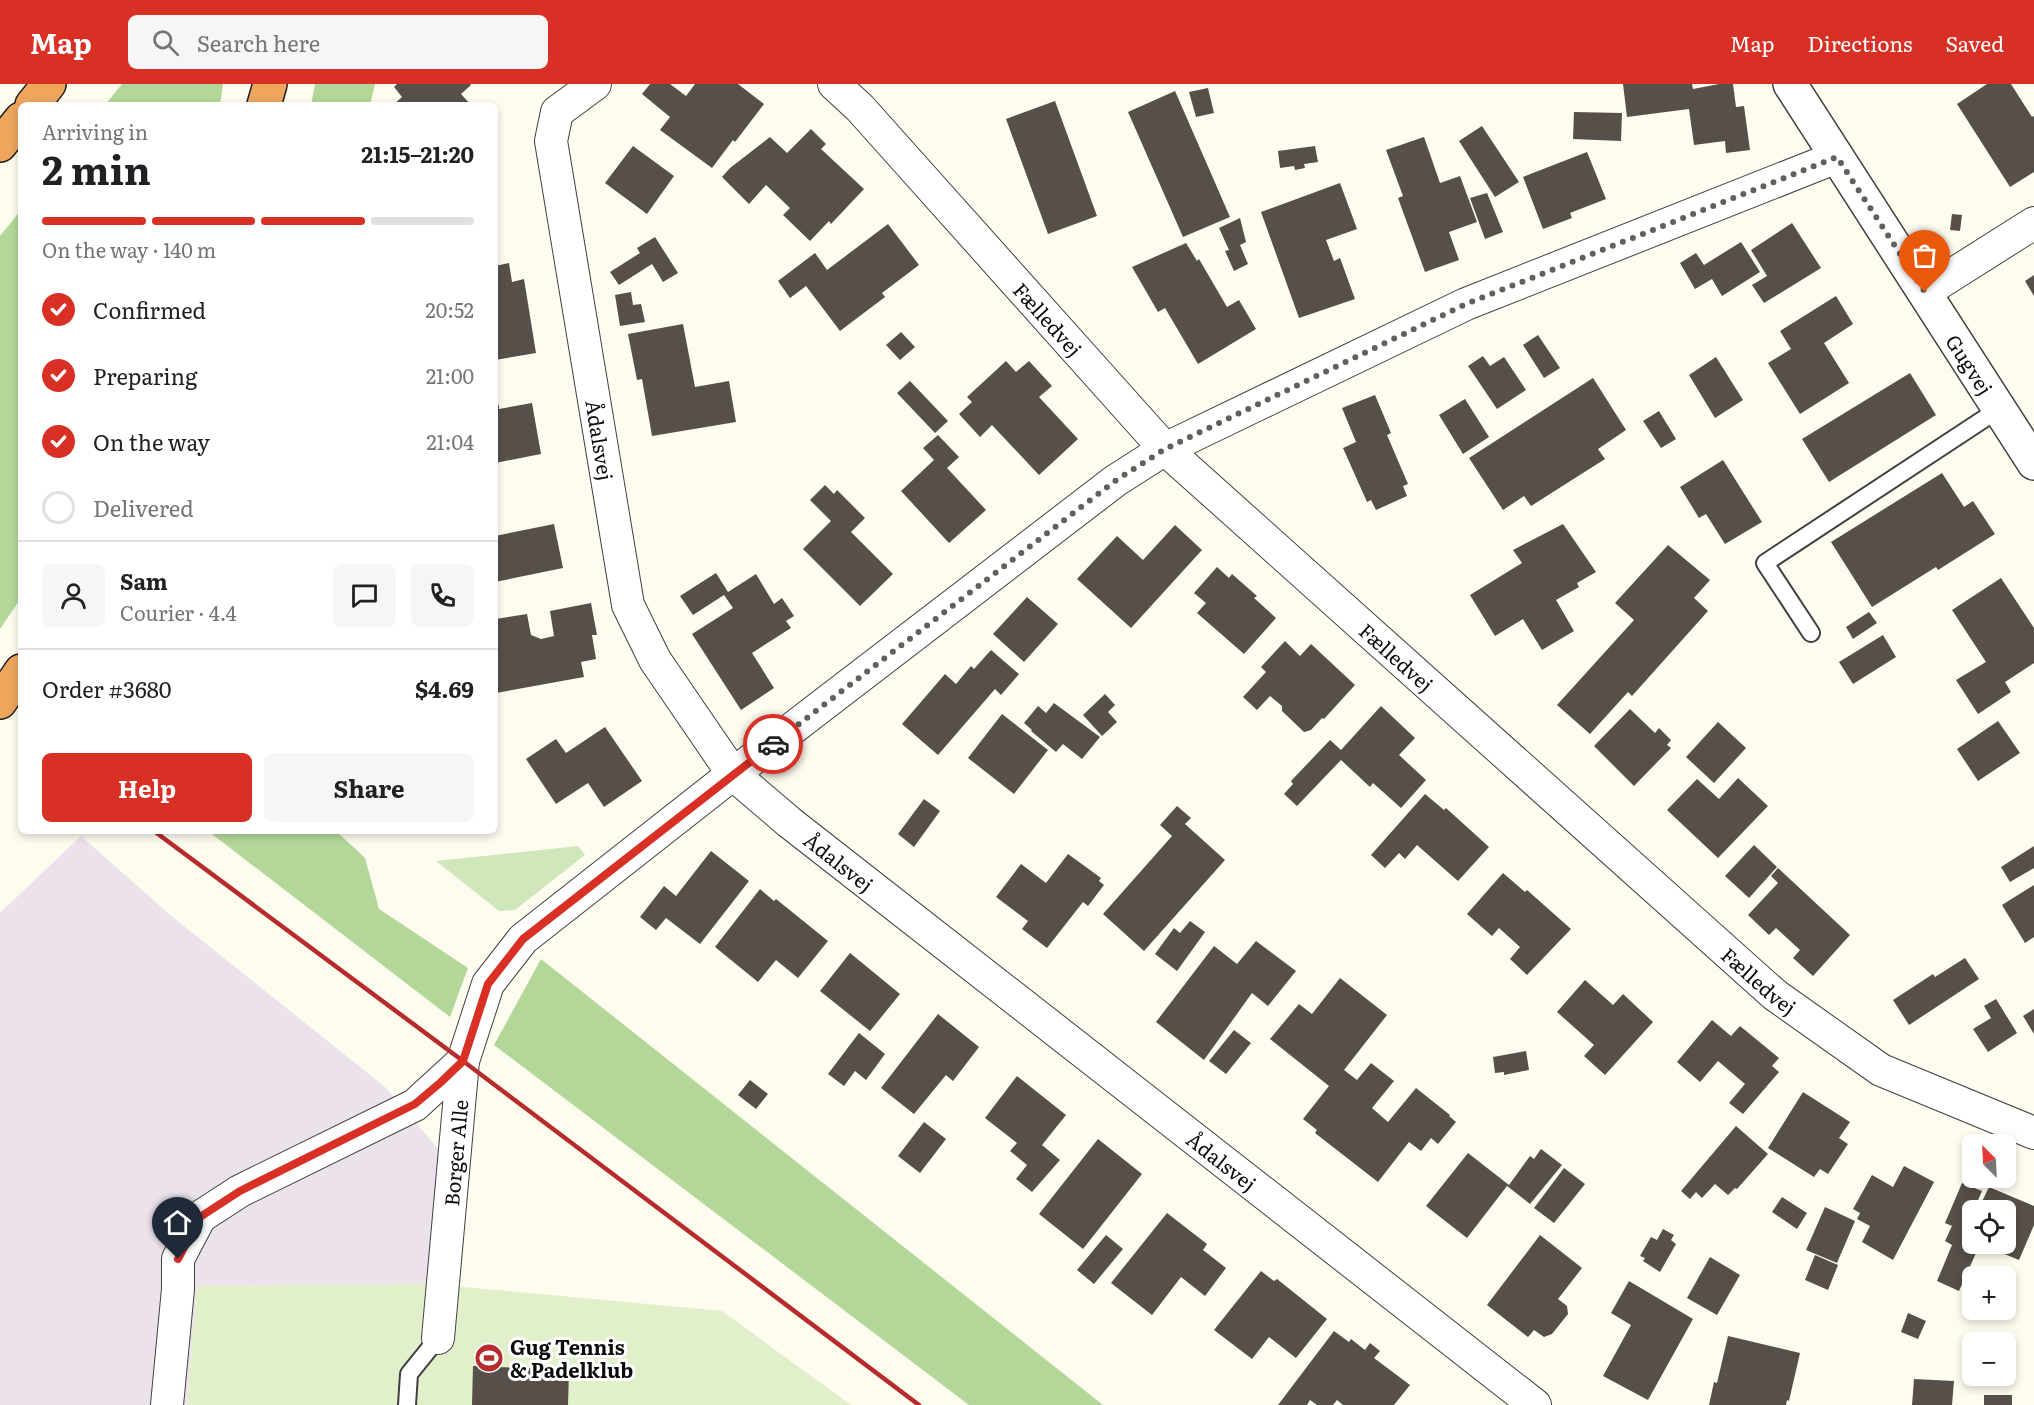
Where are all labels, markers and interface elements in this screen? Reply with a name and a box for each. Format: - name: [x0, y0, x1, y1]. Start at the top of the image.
- search box: [128, 15, 548, 69]
- text: Map: [30, 21, 92, 63]
- icon: search: [149, 26, 182, 59]
- text: Search here: [197, 26, 320, 59]
- text: Map: [1730, 27, 1775, 58]
- text: Directions: [1808, 27, 1913, 58]
- text: Saved: [1946, 27, 2004, 58]
- text: Arriving in: [42, 116, 148, 146]
- text: 21:15–21:20: [361, 137, 474, 170]
- text: 2 min: [42, 139, 151, 197]
- pin: [1899, 230, 1950, 292]
- text: On the way · 140 m: [42, 234, 216, 264]
- icon: bag: [1908, 239, 1941, 272]
- street label: Fælledvej: [1007, 275, 1090, 362]
- icon: check: [42, 293, 75, 326]
- text: Confirmed: [93, 293, 206, 326]
- text: 20:52: [426, 294, 474, 324]
- street label: Gugvej: [1940, 328, 2001, 400]
- icon: check: [42, 359, 75, 392]
- text: Preparing: [93, 359, 197, 392]
- text: 21:00: [426, 360, 474, 390]
- street label: Ådalsvej: [579, 398, 622, 483]
- icon: check: [42, 425, 75, 458]
- text: On the way: [93, 425, 210, 458]
- text: 21:04: [426, 426, 474, 456]
- text: Delivered: [93, 491, 194, 524]
- button: person: [42, 564, 105, 627]
- text: Sam: [120, 564, 168, 597]
- button: chat: [333, 564, 396, 627]
- button: phone: [411, 564, 474, 627]
- text: Courier · 4.4: [120, 597, 237, 627]
- street label: Fælledvej: [1353, 615, 1440, 698]
- text: Order #3680: [42, 672, 172, 705]
- text: $4.69: [415, 672, 474, 705]
- courier: [743, 714, 803, 774]
- icon: car: [757, 728, 790, 761]
- button: Help: [42, 753, 252, 822]
- button: Share: [264, 753, 474, 822]
- street label: Ådalsvej: [798, 824, 880, 898]
- street label: Fælledvej: [1715, 939, 1803, 1021]
- street label: Borger Alle: [435, 1098, 474, 1207]
- street label: Ådalsvej: [1181, 1124, 1263, 1197]
- north arrow: [1962, 1134, 2016, 1188]
- map controls: [1962, 1134, 2016, 1386]
- pin: [152, 1197, 203, 1259]
- button: locate: [1962, 1200, 2016, 1254]
- icon: home: [161, 1206, 194, 1239]
- button: +: [1962, 1266, 2016, 1320]
- place label: Gug Tennis & Padelklub: [510, 1331, 633, 1384]
- button: −: [1962, 1332, 2016, 1386]
- sports icon: Gug Tennis & Padelklub: [473, 1342, 505, 1374]

